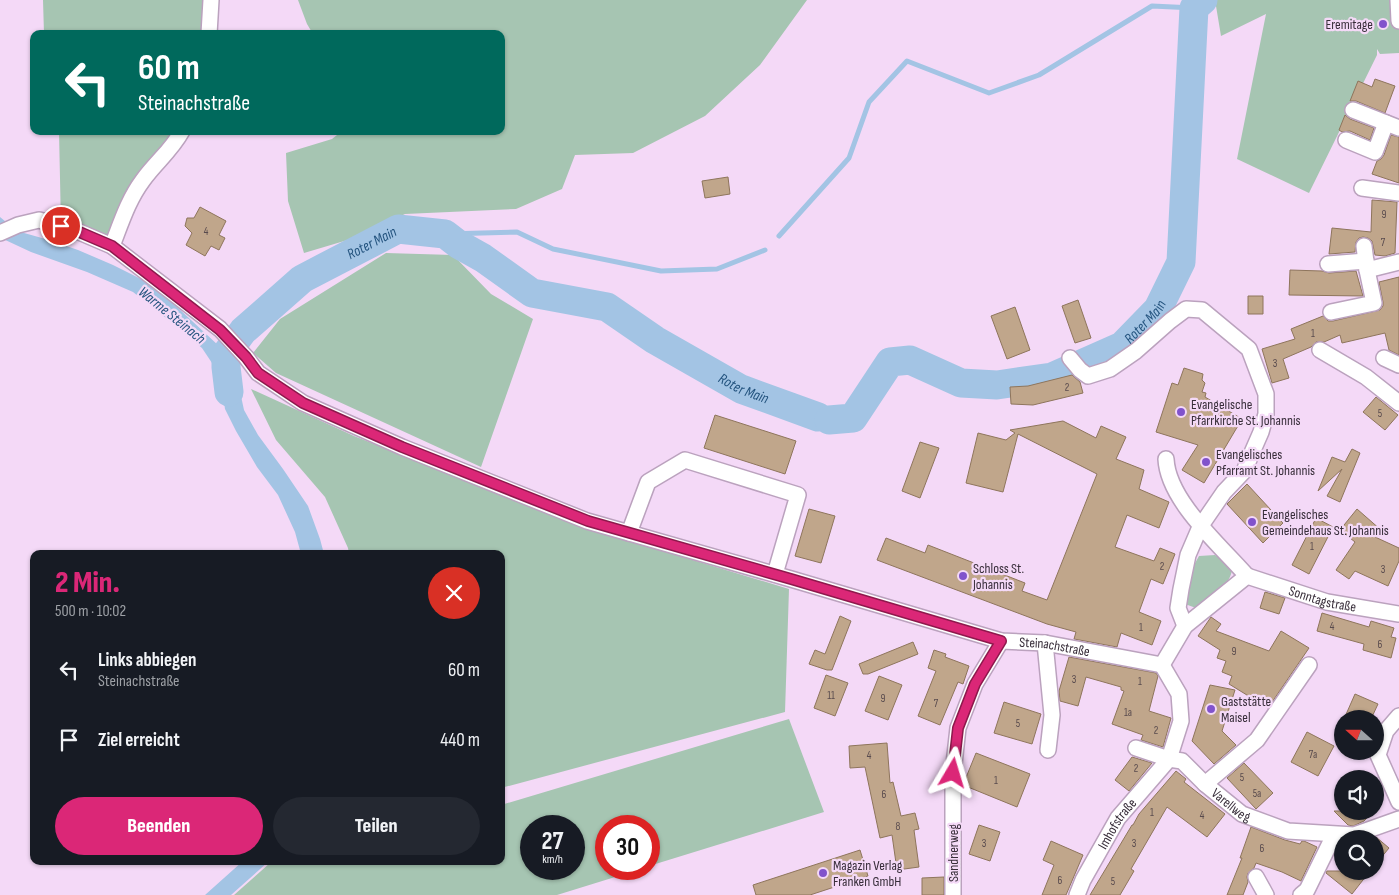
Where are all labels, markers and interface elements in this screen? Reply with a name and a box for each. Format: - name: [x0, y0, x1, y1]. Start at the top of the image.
- place label: Eremitage: [1325, 16, 1373, 33]
- marker: Eremitage: [1377, 18, 1389, 30]
- text: 60 m: [138, 47, 200, 90]
- icon: left: [55, 50, 120, 115]
- text: Steinachstraße: [138, 90, 250, 117]
- pin: [40, 205, 82, 247]
- house number: 9: [1382, 208, 1387, 221]
- icon: arrive: [47, 212, 75, 240]
- water label: Roter Main: [344, 222, 400, 264]
- house number: 4: [204, 225, 209, 238]
- house number: 7: [1381, 236, 1386, 249]
- water label: Warme Steinach: [134, 283, 209, 348]
- water label: Roter Main: [1120, 297, 1171, 348]
- house number: 1: [1311, 327, 1315, 340]
- house number: 3: [1273, 357, 1278, 370]
- water label: Roter Main: [715, 369, 771, 408]
- house number: 2: [1065, 381, 1070, 394]
- place label: Evangelische Pfarrkirche St. Johannis: [1191, 396, 1301, 429]
- marker: Evangelische Pfarrkirche St. Johannis: [1175, 406, 1187, 418]
- house number: 5: [1378, 407, 1382, 420]
- place label: Evangelisches Pfarramt St. Johannis: [1216, 446, 1315, 479]
- marker: Evangelisches Pfarramt St. Johannis: [1200, 456, 1212, 468]
- place label: Evangelisches Gemeindehaus St. Johannis: [1262, 506, 1389, 539]
- marker: Evangelisches Gemeindehaus St. Johannis: [1246, 516, 1258, 528]
- house number: 1: [1310, 540, 1314, 553]
- place label: Schloss St. Johannis: [972, 560, 1024, 593]
- house number: 2: [1160, 560, 1165, 573]
- house number: 3: [1381, 563, 1386, 576]
- text: 2 Min.: [55, 565, 120, 601]
- button: close: [428, 567, 480, 619]
- marker: Schloss St. Johannis: [957, 570, 969, 582]
- street label: Sonntagstraße: [1286, 582, 1357, 616]
- text: 500 m · 10:02: [55, 602, 126, 621]
- house number: 4: [1330, 620, 1335, 633]
- house number: 1: [1139, 621, 1143, 634]
- street label: Steinachstraße: [1019, 634, 1091, 660]
- house number: 6: [1378, 638, 1383, 651]
- house number: 9: [1232, 645, 1237, 658]
- text: Links abbiegen: [98, 649, 196, 672]
- icon: left: [55, 656, 83, 684]
- text: 60 m: [448, 659, 480, 682]
- text: Steinachstraße: [98, 672, 180, 691]
- house number: 3: [1072, 673, 1077, 686]
- house number: 1: [1138, 675, 1142, 688]
- house number: 11: [827, 689, 835, 702]
- house number: 9: [881, 692, 886, 705]
- place label: Gaststätte Maisel: [1221, 693, 1271, 726]
- house number: 7: [934, 697, 939, 710]
- marker: Gaststätte Maisel: [1205, 703, 1217, 715]
- house number: 1a: [1124, 706, 1132, 719]
- north arrow: [1334, 710, 1384, 760]
- map controls: [1334, 710, 1384, 880]
- house number: 5: [1016, 717, 1020, 730]
- house number: 2: [1154, 724, 1159, 737]
- icon: arrive: [55, 726, 83, 754]
- text: Ziel erreicht: [98, 729, 180, 752]
- text: 440 m: [440, 729, 480, 752]
- position arrow: [926, 746, 978, 798]
- house number: 7a: [1309, 748, 1317, 761]
- house number: 4: [867, 749, 872, 762]
- house number: 2: [1134, 762, 1139, 775]
- button: sound: [1334, 770, 1384, 820]
- house number: 5: [1240, 771, 1244, 784]
- house number: 1: [994, 774, 998, 787]
- street label: Varellweg: [1208, 785, 1253, 825]
- house number: 5a: [1253, 787, 1261, 800]
- house number: 6: [882, 788, 887, 801]
- street label: Imhofstraße: [1094, 795, 1140, 852]
- button: Beenden: [55, 797, 263, 855]
- button: Teilen: [273, 797, 480, 855]
- house number: 1: [1150, 806, 1154, 819]
- house number: 4: [1200, 809, 1205, 822]
- speed limit sign: 30: [595, 815, 660, 880]
- house number: 8: [896, 820, 901, 833]
- street label: Sandnerweg: [945, 824, 962, 882]
- text: 27: [542, 826, 563, 857]
- button: search: [1334, 830, 1384, 880]
- house number: 3: [982, 837, 987, 850]
- house number: 3: [1132, 837, 1137, 850]
- house number: 6: [1260, 842, 1265, 855]
- text: km/h: [542, 852, 563, 867]
- place label: Magazin Verlag Franken GmbH: [833, 857, 903, 890]
- marker: Magazin Verlag Franken GmbH: [817, 867, 829, 879]
- house number: 6: [1058, 874, 1063, 887]
- house number: 5: [1111, 875, 1115, 888]

